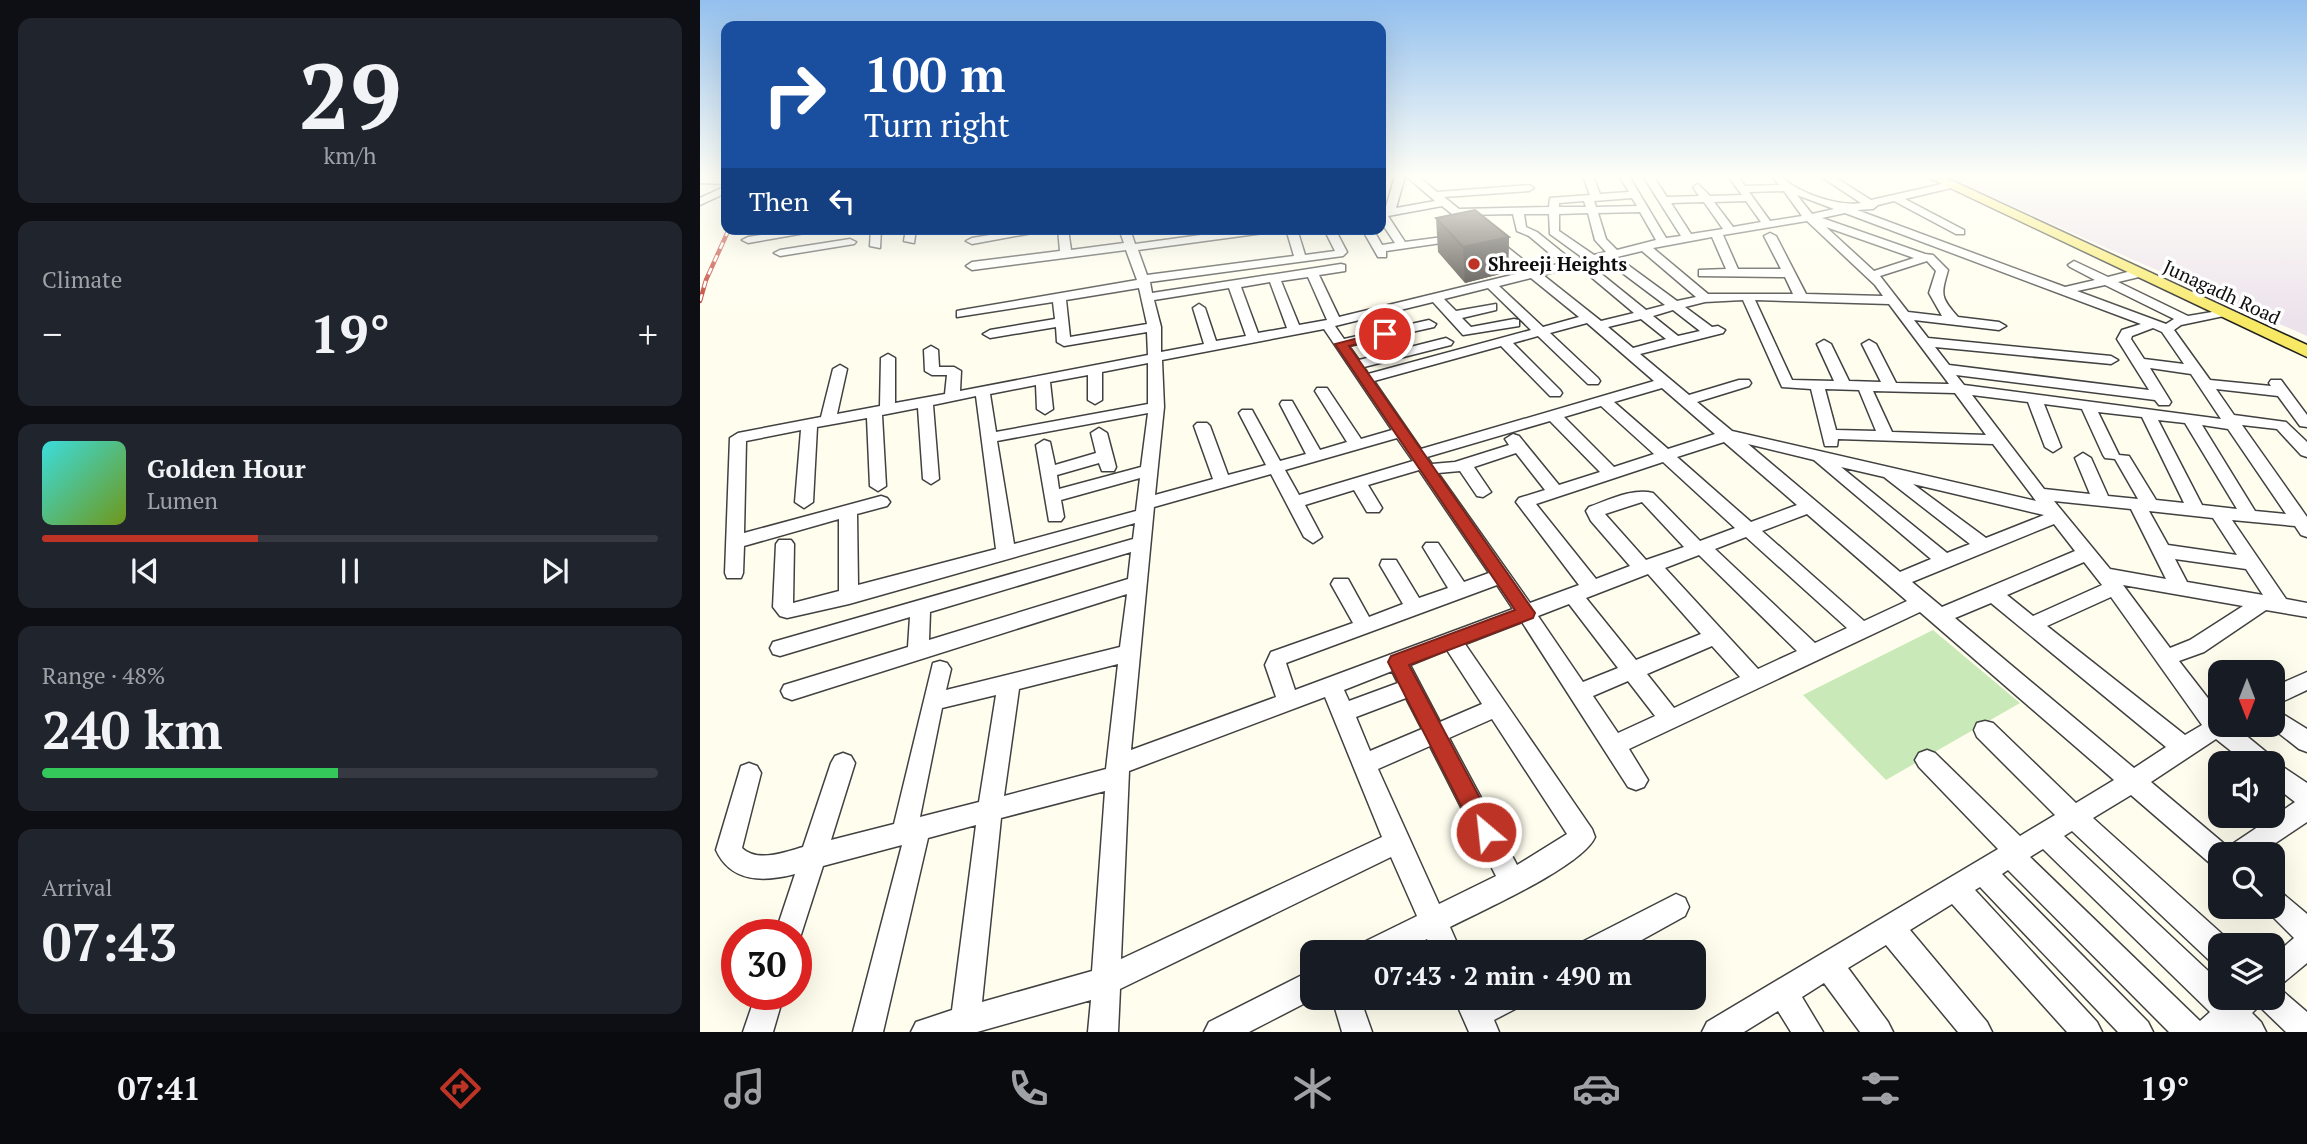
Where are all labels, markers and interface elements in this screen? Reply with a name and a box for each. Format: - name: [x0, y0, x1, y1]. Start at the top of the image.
- text: 29: [299, 34, 401, 155]
- text: 100 m: [864, 41, 1006, 106]
- icon: right: [749, 49, 840, 140]
- text: Turn right: [864, 104, 1010, 146]
- text: km/h: [323, 140, 377, 171]
- icon: left: [823, 182, 861, 220]
- text: Then: [749, 184, 809, 218]
- place label: Shreeji Heights: [1488, 251, 1627, 276]
- street label: Junagadh Road: [2160, 253, 2285, 330]
- marker: Shreeji Heights: [1466, 256, 1482, 272]
- text: Climate: [42, 264, 122, 295]
- text: 19°: [310, 299, 390, 368]
- pin: [1355, 304, 1415, 364]
- text: −: [42, 309, 62, 359]
- text: +: [638, 309, 658, 359]
- icon: arrive: [1366, 315, 1404, 353]
- text: Golden Hour: [147, 451, 306, 485]
- text: Lumen: [147, 485, 218, 516]
- icon: previous: [126, 552, 164, 590]
- icon: pause: [331, 552, 369, 590]
- icon: next: [536, 552, 574, 590]
- text: Range · 48%: [42, 660, 165, 691]
- north arrow: [2208, 660, 2286, 737]
- map controls: [2208, 660, 2285, 1010]
- text: 240 km: [42, 695, 223, 764]
- button: sound: [2208, 751, 2285, 828]
- position arrow: [1449, 795, 1523, 869]
- button: search: [2208, 842, 2285, 919]
- text: Arrival: [42, 872, 113, 903]
- text: 07:43: [42, 907, 177, 976]
- speed limit sign: 30: [721, 919, 812, 1010]
- button: layers: [2208, 933, 2285, 1010]
- text: 07:43 · 2 min · 490 m: [1374, 958, 1632, 992]
- icon: directions: [436, 1064, 485, 1113]
- icon: music: [720, 1064, 769, 1113]
- icon: phone: [1004, 1064, 1053, 1113]
- icon: climate: [1288, 1064, 1337, 1113]
- icon: car: [1572, 1064, 1621, 1113]
- icon: filters: [1856, 1064, 1905, 1113]
- text: 07:41: [118, 1067, 201, 1109]
- text: 19°: [2140, 1067, 2189, 1109]

